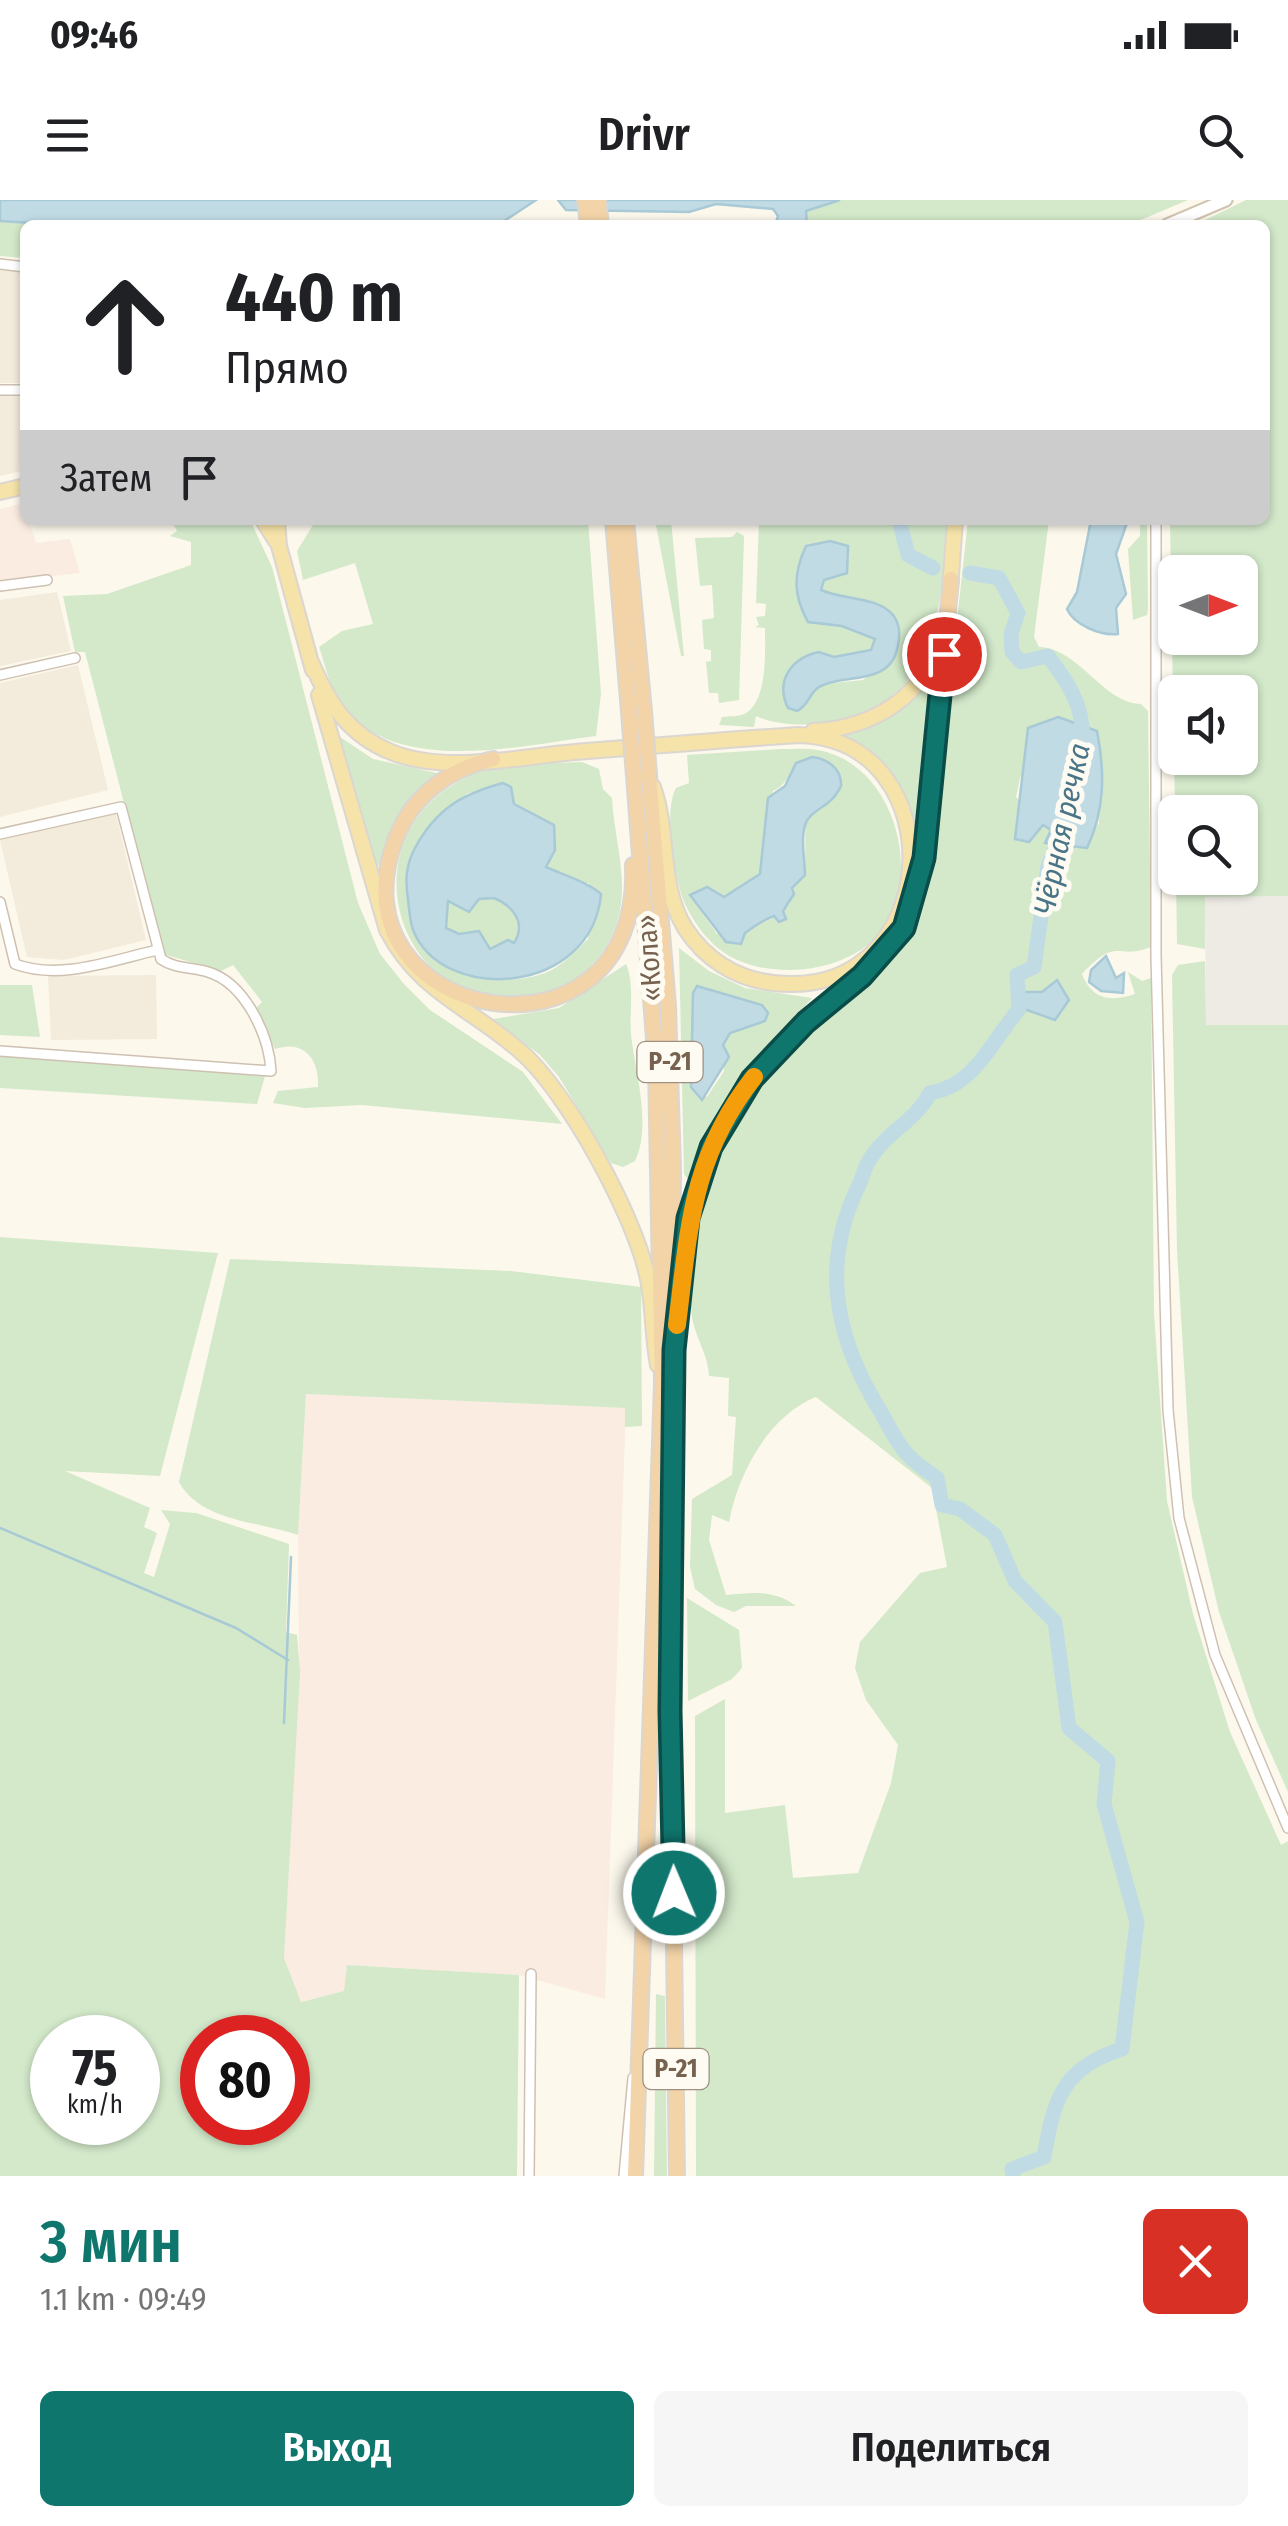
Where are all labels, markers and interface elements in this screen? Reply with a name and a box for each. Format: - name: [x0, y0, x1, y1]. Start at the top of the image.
- text: 09:46: [50, 12, 138, 58]
- icon: menu: [40, 108, 95, 163]
- text: Drivr: [598, 108, 690, 162]
- icon: search: [1193, 108, 1248, 163]
- text: 440 m: [225, 256, 403, 340]
- icon: ahead: [60, 260, 190, 390]
- text: Прямо: [225, 341, 349, 395]
- icon: arrive: [172, 450, 227, 505]
- text: Затем: [60, 455, 152, 501]
- north arrow: [1158, 555, 1258, 655]
- map controls: [1158, 555, 1258, 895]
- pin: [902, 612, 987, 697]
- icon: arrive: [917, 627, 972, 682]
- button: sound: [1158, 675, 1258, 775]
- water label: Чёрная речка: [1026, 740, 1098, 918]
- button: search: [1158, 795, 1258, 895]
- street label: «Кола»: [630, 913, 668, 1003]
- road number: Р-21: [638, 1042, 702, 1082]
- position arrow: [622, 1841, 726, 1945]
- speed limit sign: 80: [180, 2015, 310, 2145]
- text: 75: [72, 2038, 118, 2098]
- road number: Р-21: [644, 2049, 708, 2089]
- text: km/h: [67, 2090, 123, 2120]
- text: 3 мин: [40, 2206, 182, 2278]
- button: close: [1143, 2209, 1248, 2314]
- text: 1.1 km · 09:49: [40, 2280, 206, 2318]
- button: Выход: [40, 2391, 634, 2506]
- button: Поделиться: [654, 2391, 1248, 2506]

